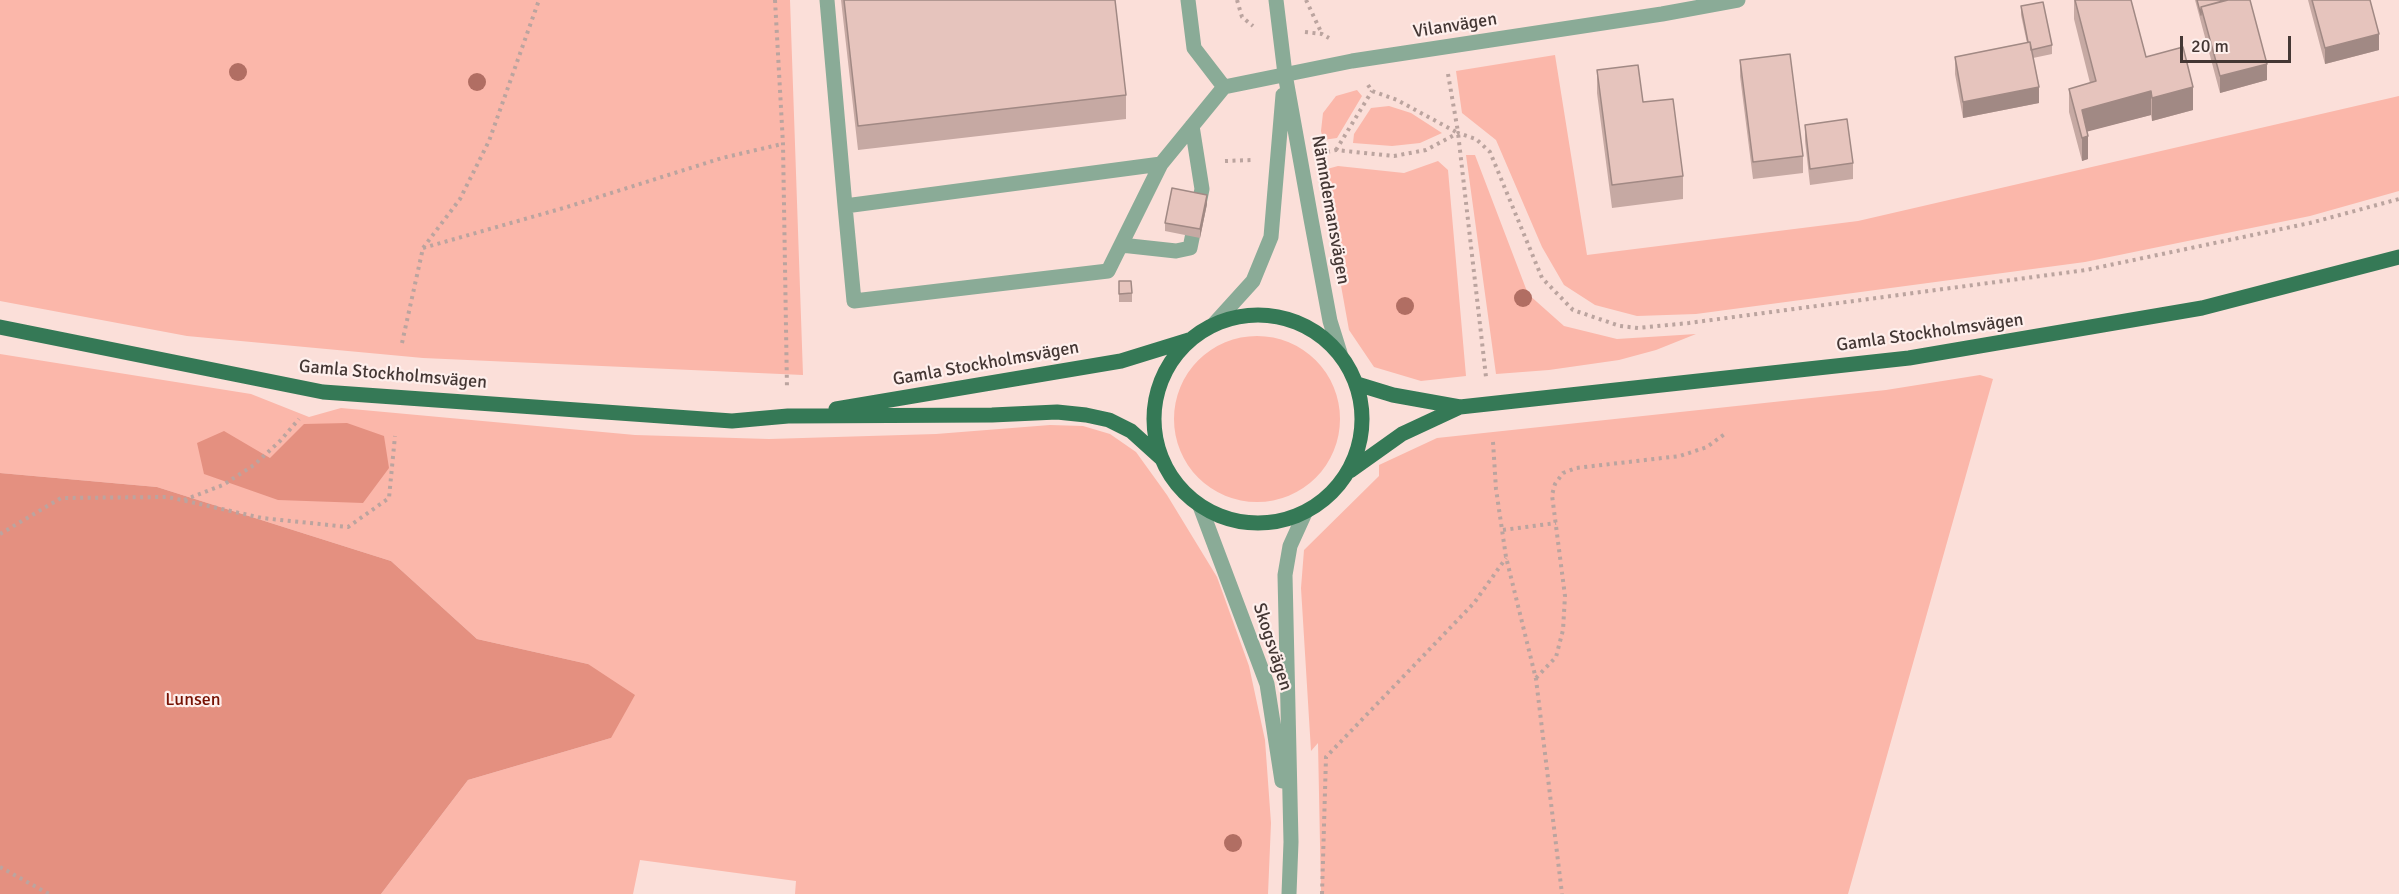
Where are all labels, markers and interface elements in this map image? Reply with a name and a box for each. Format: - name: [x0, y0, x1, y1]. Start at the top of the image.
- street label: Vilanvägen: [1411, 9, 1499, 43]
- scale bar: [2183, 24, 2294, 62]
- text: 20 m: [2191, 35, 2229, 57]
- street label: Nämndemansvägen: [1306, 134, 1354, 286]
- street label: Gamla Stockholmsvägen: [1835, 309, 2025, 357]
- street label: Gamla Stockholmsvägen: [891, 337, 1081, 391]
- street label: Gamla Stockholmsvägen: [298, 356, 488, 394]
- street label: Skogsvägen: [1248, 600, 1296, 694]
- park label: Lunsen: [165, 689, 221, 711]

